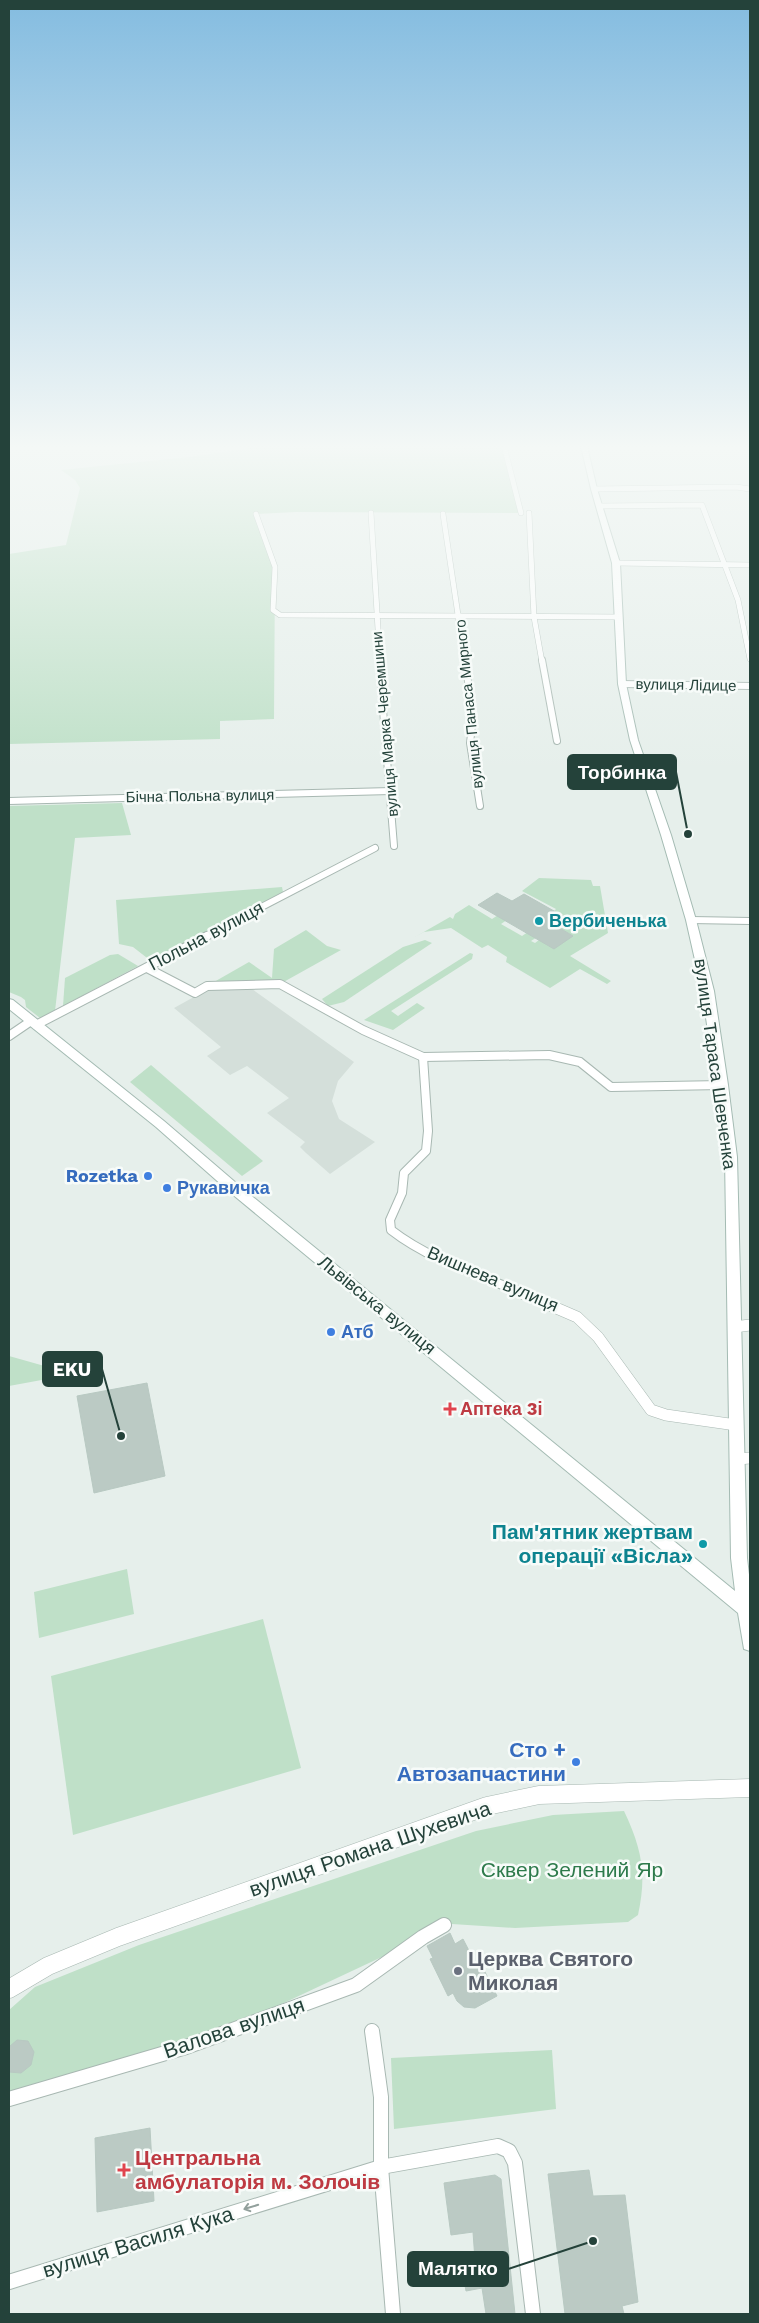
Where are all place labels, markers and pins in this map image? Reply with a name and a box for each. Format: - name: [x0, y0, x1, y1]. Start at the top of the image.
- callout: Торбинка: [568, 755, 676, 789]
- place label: Вербиченька: [549, 910, 668, 931]
- marker: Вербиченька: [533, 915, 545, 927]
- place label: Rozetka: [66, 1165, 139, 1186]
- marker: Rozetka: [142, 1170, 154, 1182]
- place label: Рукавичка: [177, 1177, 271, 1198]
- marker: Рукавичка: [161, 1182, 173, 1194]
- place label: Атб: [341, 1321, 374, 1342]
- marker: Атб: [325, 1326, 337, 1338]
- callout: EKU: [43, 1352, 102, 1386]
- place label: Аптека 3і: [460, 1398, 543, 1419]
- marker: Аптека 3і: [444, 1403, 456, 1415]
- place label: Пам'ятник жертвам операції «Вісла»: [492, 1519, 693, 1568]
- marker: Пам'ятник жертвам операції «Вісла»: [697, 1538, 709, 1550]
- place label: Сто + Автозапчастини: [397, 1737, 566, 1786]
- marker: Сто + Автозапчастини: [570, 1756, 582, 1768]
- place label: Церква Святого Миколая: [468, 1946, 633, 1995]
- marker: Церква Святого Миколая: [452, 1965, 464, 1977]
- place label: Центральна амбулаторія м. Золочів: [135, 2145, 380, 2194]
- marker: Центральна амбулаторія м. Золочів: [117, 2163, 131, 2177]
- callout: Малятко: [408, 2252, 508, 2286]

